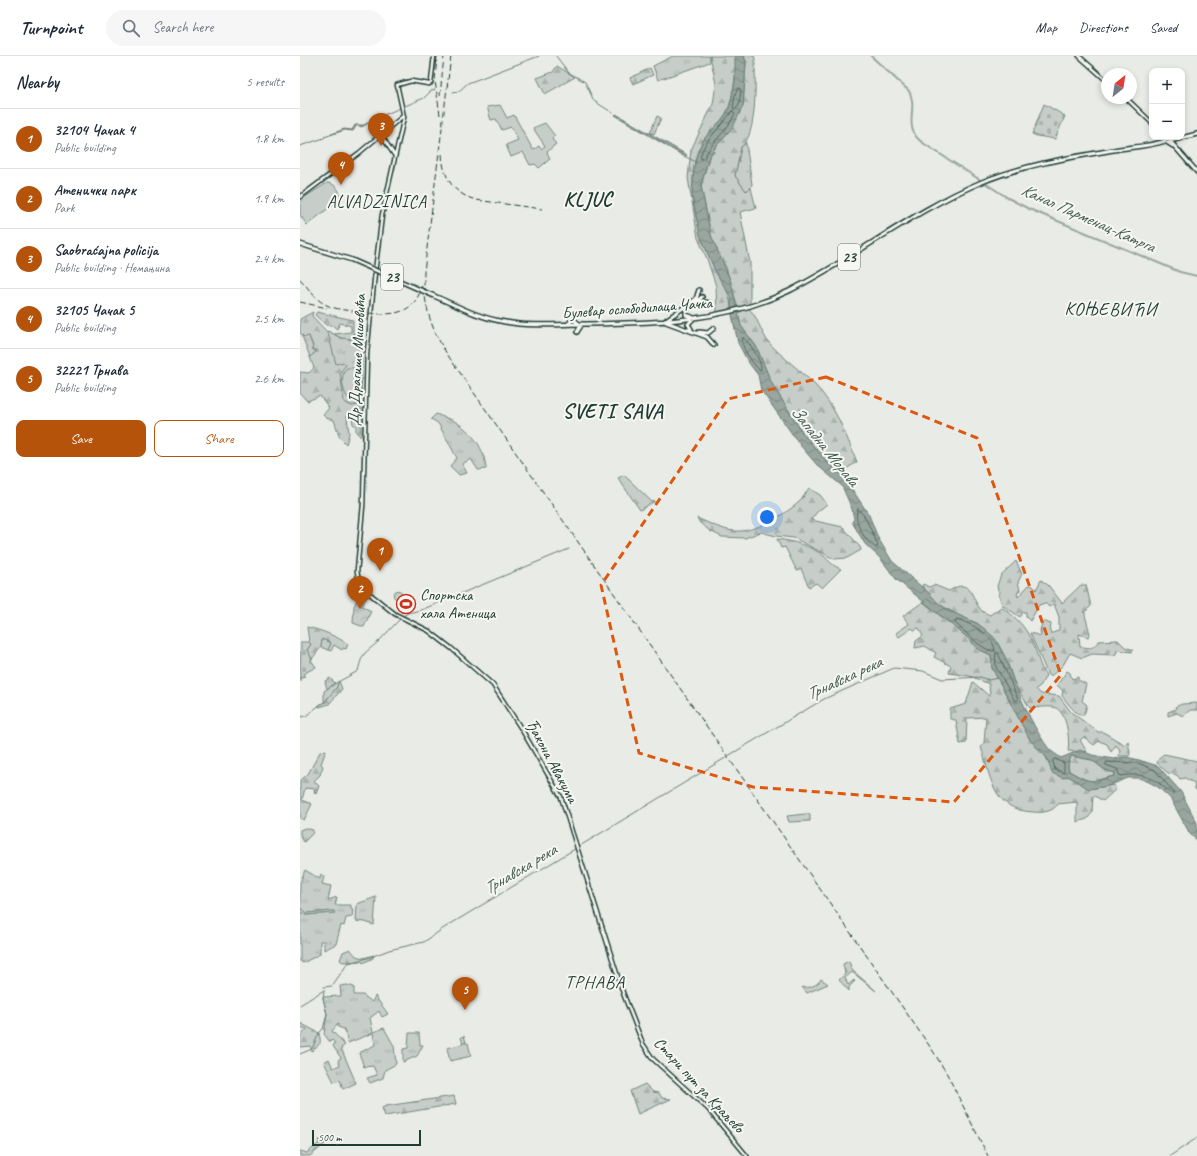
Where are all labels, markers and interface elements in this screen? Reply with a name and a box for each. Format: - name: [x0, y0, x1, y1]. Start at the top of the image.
- search box: [106, 10, 386, 46]
- text: Turnpoint: [20, 16, 82, 40]
- icon: search: [120, 17, 142, 39]
- text: Search here: [152, 18, 214, 37]
- text: Map: [1036, 19, 1057, 36]
- text: Directions: [1079, 19, 1128, 36]
- text: Saved: [1150, 19, 1177, 36]
- north arrow: [1101, 68, 1137, 104]
- map controls: [1149, 68, 1185, 140]
- button: +: [1149, 68, 1185, 104]
- text: Nearby: [16, 72, 59, 93]
- text: 5 results: [246, 74, 284, 90]
- button: −: [1149, 104, 1185, 140]
- pin: 3: [368, 113, 394, 146]
- text: 32104 Чачак 4: [54, 121, 135, 140]
- text: 1: [26, 131, 32, 147]
- text: 1.8 km: [254, 131, 284, 147]
- text: Public building: [54, 140, 116, 156]
- pin: 4: [328, 152, 354, 185]
- water label: Канал Парменац-Катрга: [1018, 179, 1160, 258]
- text: Атенички парк: [54, 181, 136, 200]
- district label: KLJUC: [564, 187, 614, 212]
- text: 2: [26, 191, 32, 207]
- text: 1.9 km: [254, 191, 284, 207]
- district label: ALVADZINICA: [327, 191, 427, 212]
- text: Park: [54, 200, 75, 216]
- text: Saobraćajna policija: [54, 241, 158, 260]
- road number: 23: [838, 244, 860, 270]
- text: 3: [26, 251, 32, 267]
- text: 2.4 km: [254, 251, 284, 267]
- text: Public building · Немањина: [54, 260, 169, 276]
- road number: 23: [381, 264, 403, 290]
- street label: Др Драгише Мишовића: [344, 293, 370, 426]
- street label: Булевар ослободилаца Чачка: [562, 293, 714, 323]
- district label: КОЊЕВИЋИ: [1065, 298, 1159, 320]
- text: 32105 Чачак 5: [54, 301, 134, 320]
- text: 4: [26, 311, 32, 327]
- text: 2.5 km: [254, 311, 284, 327]
- text: Public building: [54, 320, 116, 336]
- text: 32221 Трнава: [54, 361, 128, 380]
- text: 5: [26, 371, 32, 387]
- text: 2.6 km: [254, 371, 284, 387]
- text: Public building: [54, 380, 116, 396]
- district label: SVETI SAVA: [563, 399, 664, 424]
- water label: Западна Морава: [786, 402, 865, 492]
- button: Save: [16, 420, 146, 457]
- button: Share: [154, 420, 284, 457]
- your location: [757, 507, 777, 527]
- pin: 1: [367, 538, 393, 571]
- pin: 2: [347, 576, 373, 609]
- place label: Спортска хала Атеница: [420, 585, 497, 623]
- sports icon: Спортска хала Атеница: [395, 593, 417, 615]
- water label: Трнавска река: [803, 651, 887, 705]
- street label: Ђакона Авакума: [521, 716, 583, 808]
- water label: Трнавска река: [480, 838, 562, 899]
- district label: ТРНАВА: [565, 971, 625, 993]
- pin: 5: [452, 977, 478, 1010]
- street label: Стари пут за Краљево: [649, 1033, 750, 1139]
- scale bar: [312, 1128, 421, 1147]
- text: 500 m: [318, 1130, 342, 1144]

